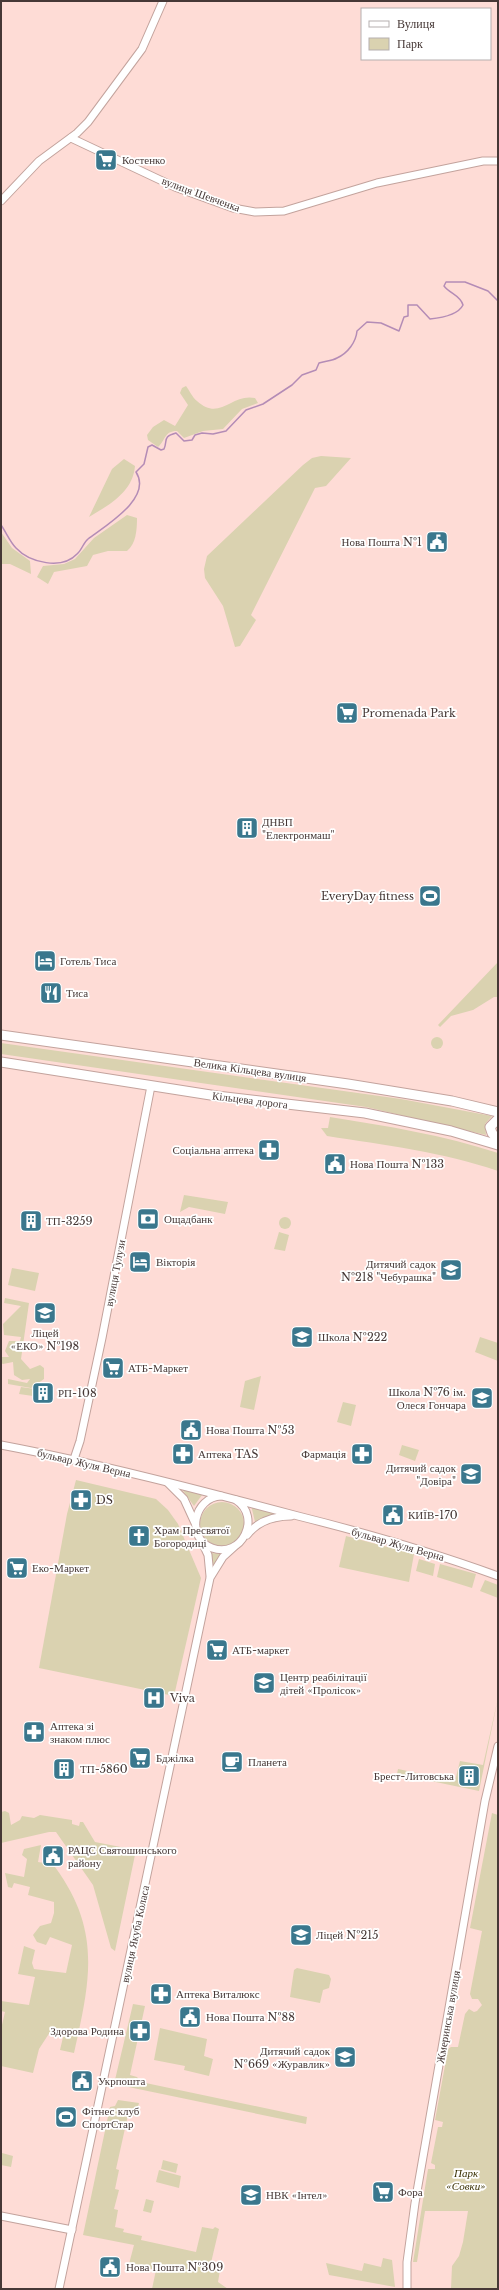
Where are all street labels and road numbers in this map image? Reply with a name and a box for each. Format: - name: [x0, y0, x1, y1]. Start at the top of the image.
- street label: вулиця Шевченка: [160, 173, 242, 215]
- street label: Велика Кільцева вулиця: [193, 1055, 307, 1085]
- street label: Кільцева дорога: [211, 1088, 289, 1112]
- street label: вулиця Тулузи: [102, 1238, 128, 1308]
- street label: бульвар Жуля Верна: [36, 1445, 132, 1481]
- street label: бульвар Жуля Верна: [350, 1524, 446, 1564]
- street label: вулиця Якуба Коласа: [118, 1884, 152, 1984]
- street label: Жмеринська вулиця: [433, 1969, 463, 2065]

